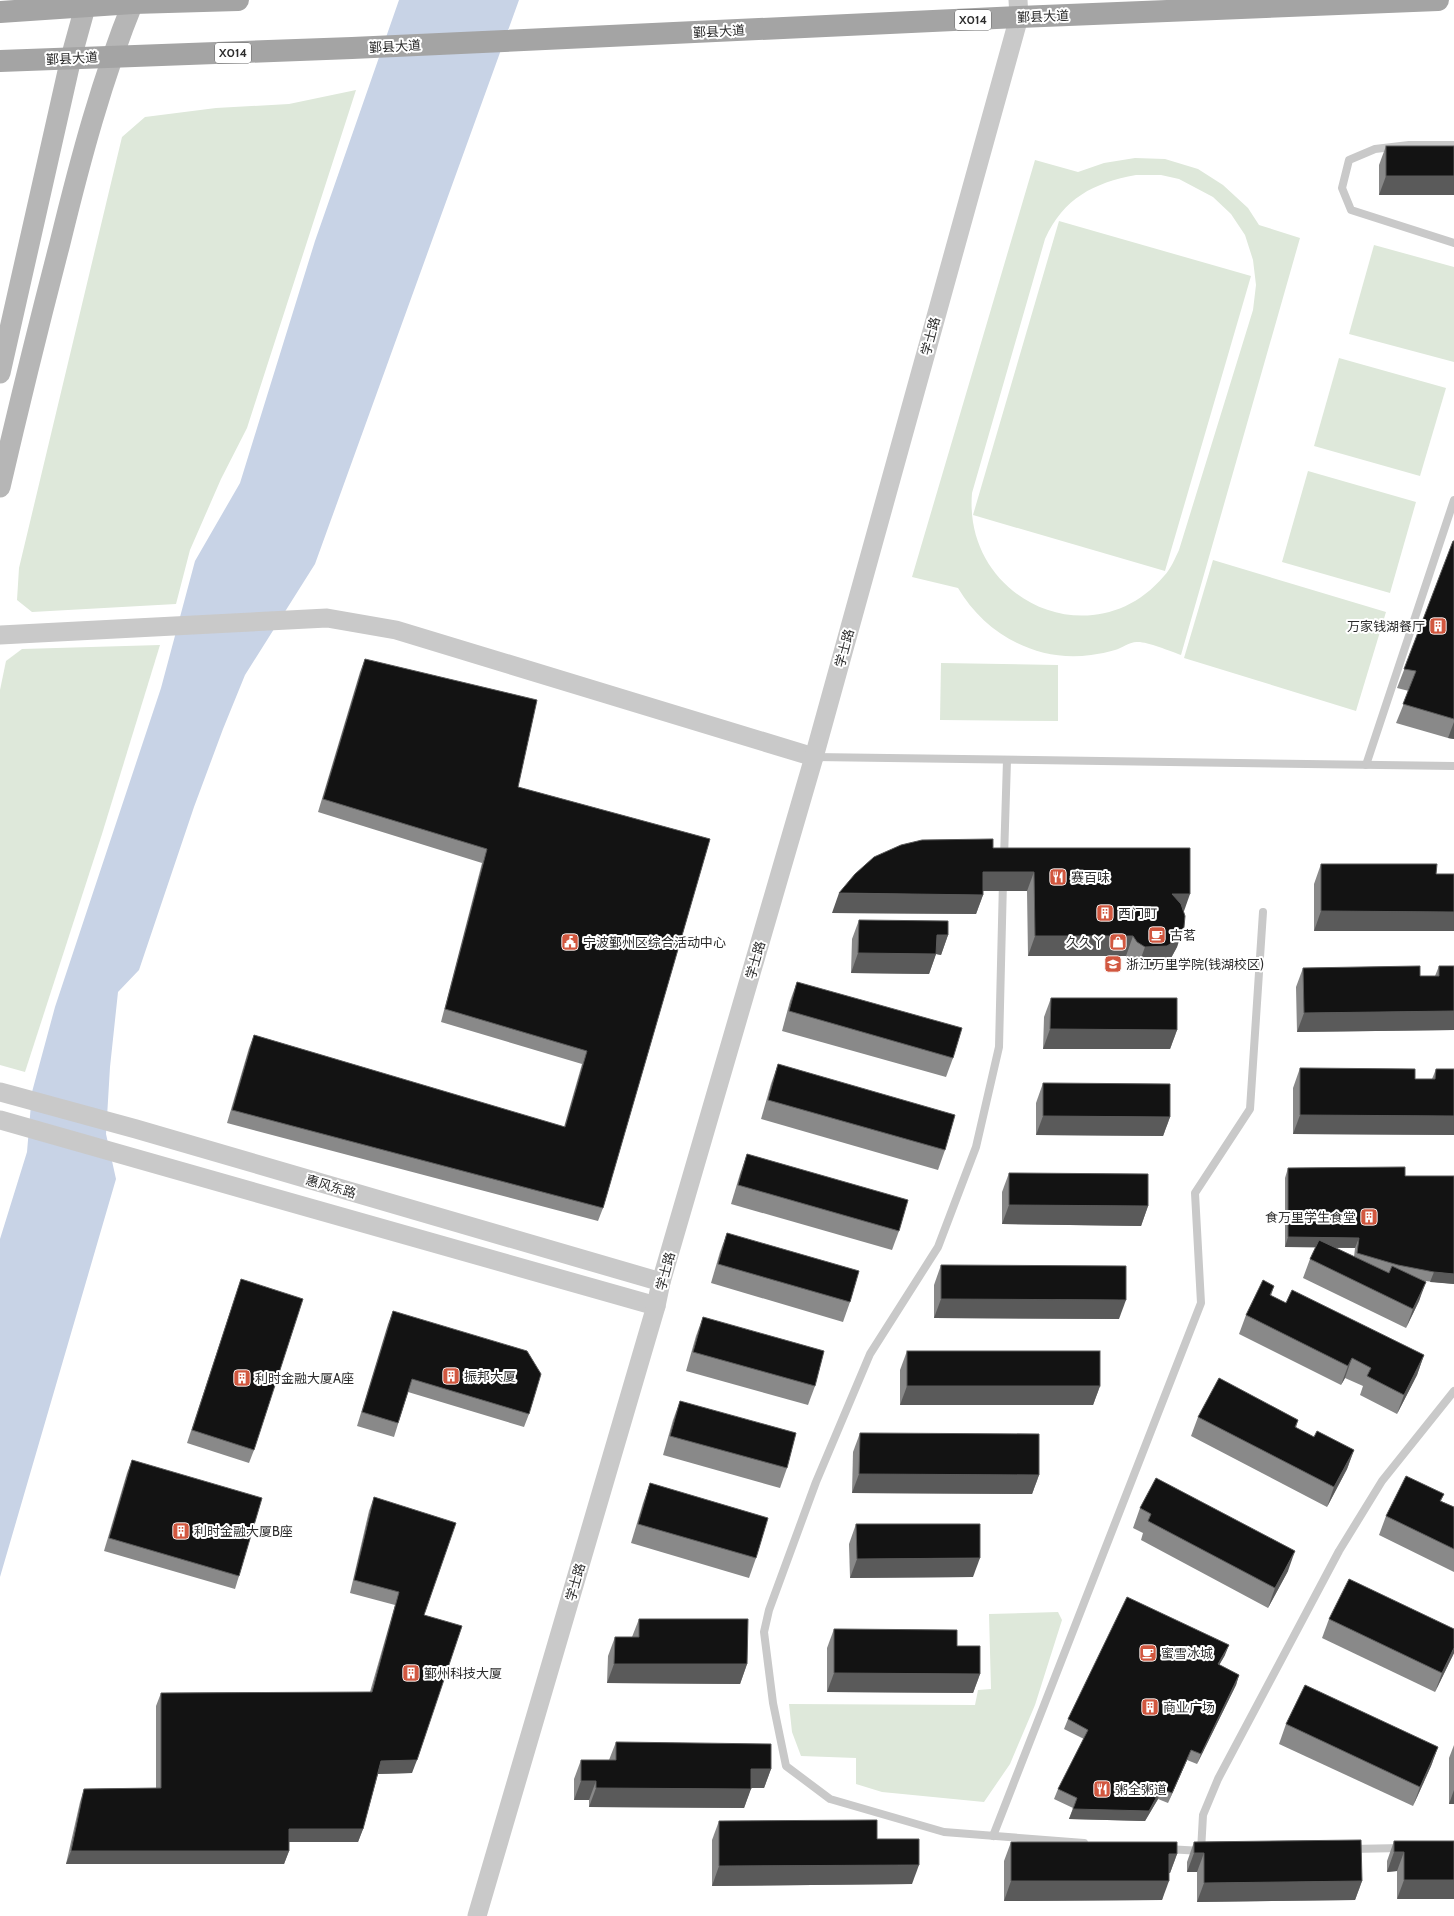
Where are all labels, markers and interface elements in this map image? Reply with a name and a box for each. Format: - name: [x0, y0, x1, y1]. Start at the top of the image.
- street label: 鄞县大道: [1017, 7, 1069, 25]
- road number: X014: [955, 10, 991, 30]
- street label: 鄞县大道: [693, 22, 745, 40]
- street label: 鄞县大道: [369, 37, 421, 55]
- road number: X014: [215, 43, 251, 63]
- street label: 鄞县大道: [46, 49, 98, 67]
- street label: 学士路: [917, 315, 943, 357]
- building icon: 万家钱湖餐厅: [1428, 616, 1448, 636]
- place label: 万家钱湖餐厅: [1347, 618, 1425, 634]
- street label: 学士路: [831, 627, 857, 669]
- restaurant icon: 赛百味: [1048, 867, 1068, 887]
- place label: 赛百味: [1071, 869, 1110, 885]
- building icon: 西门町: [1095, 903, 1115, 923]
- place label: 西门町: [1118, 905, 1157, 921]
- cafe icon: 古茗: [1147, 925, 1167, 945]
- place label: 古茗: [1170, 927, 1196, 943]
- public building icon: 宁波鄞州区综合活动中心: [560, 932, 580, 952]
- shop icon: 久久丫: [1108, 932, 1128, 952]
- place label: 宁波鄞州区综合活动中心: [583, 934, 726, 950]
- place label: 久久丫: [1066, 934, 1105, 950]
- street label: 学士路: [742, 939, 768, 981]
- school or university icon: 浙江万里学院(钱湖校区): [1103, 954, 1123, 974]
- place label: 浙江万里学院(钱湖校区): [1126, 956, 1264, 972]
- street label: 惠风东路: [304, 1171, 358, 1201]
- building icon: 食万里学生食堂: [1359, 1207, 1379, 1227]
- place label: 食万里学生食堂: [1265, 1209, 1356, 1225]
- street label: 学士路: [652, 1250, 678, 1292]
- building icon: 振邦大厦: [441, 1366, 461, 1386]
- building icon: 利时金融大厦A座: [232, 1368, 252, 1388]
- place label: 振邦大厦: [464, 1368, 516, 1384]
- place label: 利时金融大厦A座: [255, 1370, 354, 1386]
- building icon: 利时金融大厦B座: [171, 1521, 191, 1541]
- place label: 利时金融大厦B座: [194, 1523, 293, 1539]
- street label: 学士路: [562, 1561, 588, 1603]
- cafe icon: 蜜雪冰城: [1138, 1643, 1158, 1663]
- place label: 蜜雪冰城: [1161, 1645, 1213, 1661]
- building icon: 鄞州科技大厦: [401, 1663, 421, 1683]
- place label: 鄞州科技大厦: [424, 1665, 502, 1681]
- building icon: 商业广场: [1140, 1697, 1160, 1717]
- place label: 商业广场: [1163, 1699, 1215, 1715]
- restaurant icon: 粥全粥道: [1092, 1779, 1112, 1799]
- place label: 粥全粥道: [1115, 1781, 1167, 1797]

